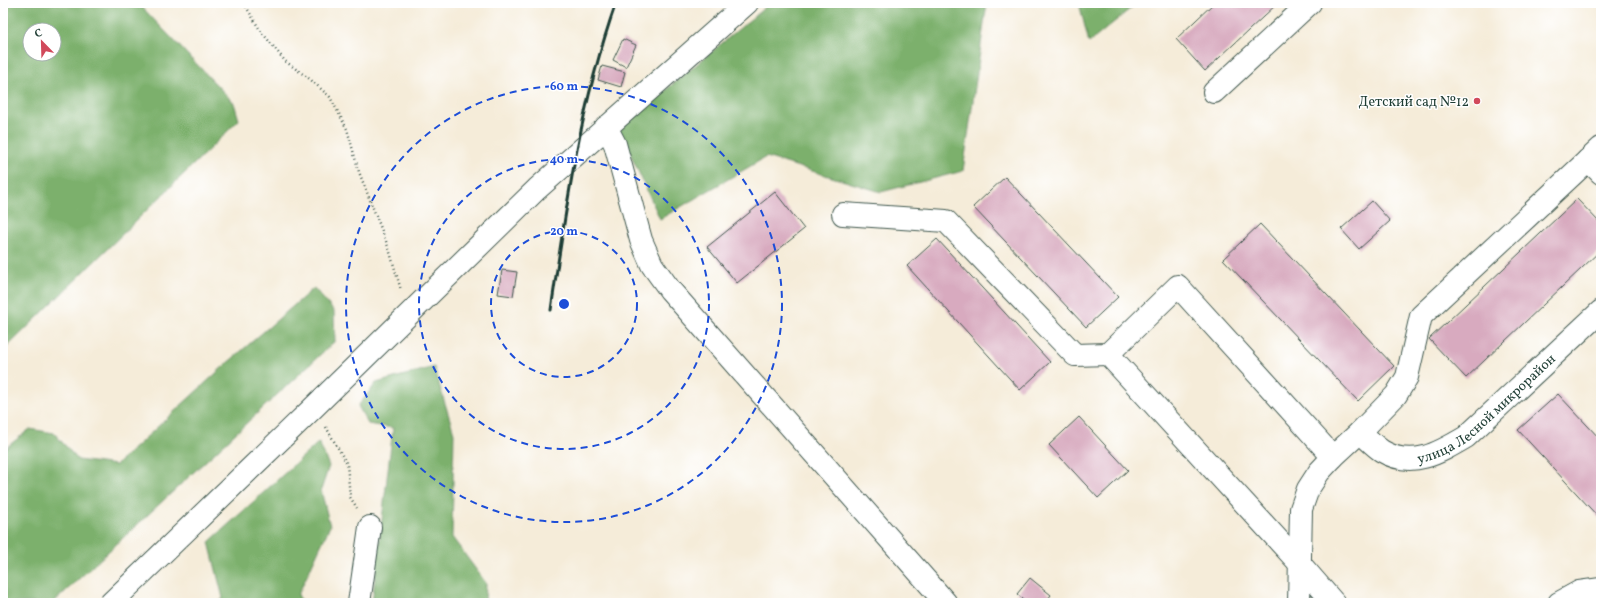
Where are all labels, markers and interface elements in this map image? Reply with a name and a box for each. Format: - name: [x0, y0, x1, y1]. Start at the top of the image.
- north arrow: [22, 22, 62, 62]
- text: С: [32, 26, 45, 42]
- text: 60 m: [550, 79, 578, 95]
- place label: Детский сад №12: [1358, 93, 1469, 112]
- marker: Детский сад №12: [1472, 96, 1482, 106]
- text: 40 m: [550, 152, 579, 168]
- text: 20 m: [550, 224, 578, 240]
- centre of rings: [557, 297, 571, 311]
- street label: улица Лесной микрорайон: [1416, 350, 1561, 469]

